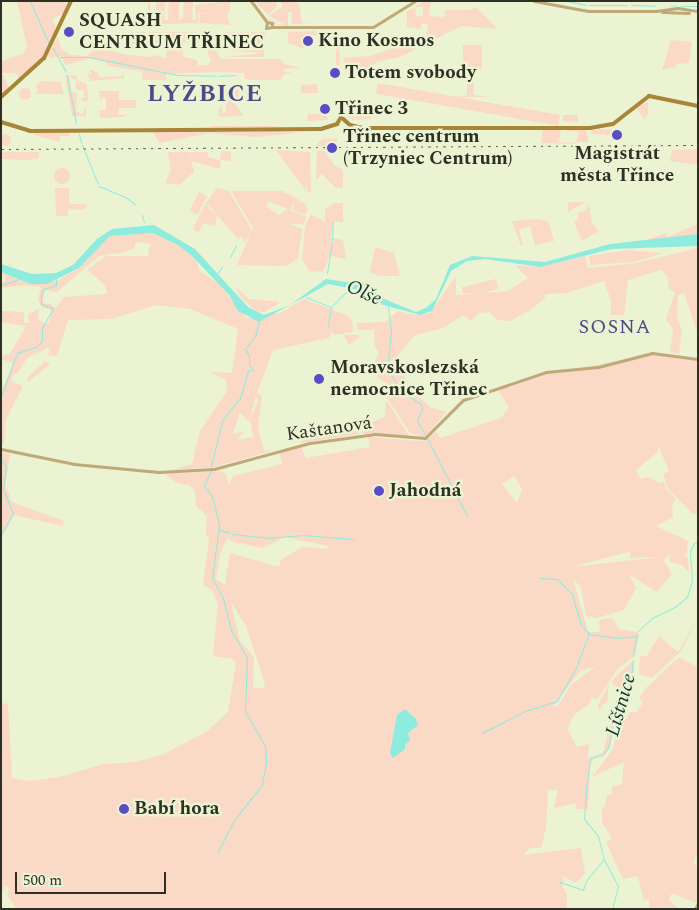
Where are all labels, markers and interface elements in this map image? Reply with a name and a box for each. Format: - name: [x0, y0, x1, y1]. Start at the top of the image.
- place label: SQUASH CENTRUM TŘINEC: [79, 10, 264, 54]
- marker: SQUASH CENTRUM TŘINEC: [63, 26, 75, 38]
- place label: Kino Kosmos: [318, 30, 435, 52]
- marker: Kino Kosmos: [302, 35, 314, 47]
- place label: Totem svobody: [345, 62, 476, 84]
- marker: Totem svobody: [329, 67, 341, 79]
- district label: LYŽBICE: [146, 81, 264, 109]
- place label: Třinec 3: [335, 98, 408, 120]
- marker: Třinec 3: [319, 103, 331, 115]
- place label: Třinec centrum (Trzyniec Centrum): [343, 126, 513, 170]
- marker: Magistrát města Třince: [611, 129, 623, 141]
- marker: Třinec centrum (Trzyniec Centrum): [325, 141, 339, 155]
- place label: Magistrát města Třince: [560, 143, 674, 187]
- water label: Olše: [342, 275, 386, 311]
- district label: SOSNA: [578, 315, 652, 339]
- place label: Moravskoslezská nemocnice Třinec: [330, 357, 487, 401]
- marker: Moravskoslezská nemocnice Třinec: [312, 372, 326, 386]
- street label: Kaštanová: [285, 412, 373, 446]
- place label: Jahodná: [389, 480, 462, 502]
- marker: Jahodná: [373, 485, 385, 497]
- water label: Líštnice: [601, 671, 641, 739]
- place label: Babí hora: [134, 798, 220, 820]
- marker: Babí hora: [118, 803, 130, 815]
- scale bar: [18, 862, 169, 894]
- text: 500 m: [23, 869, 62, 892]

